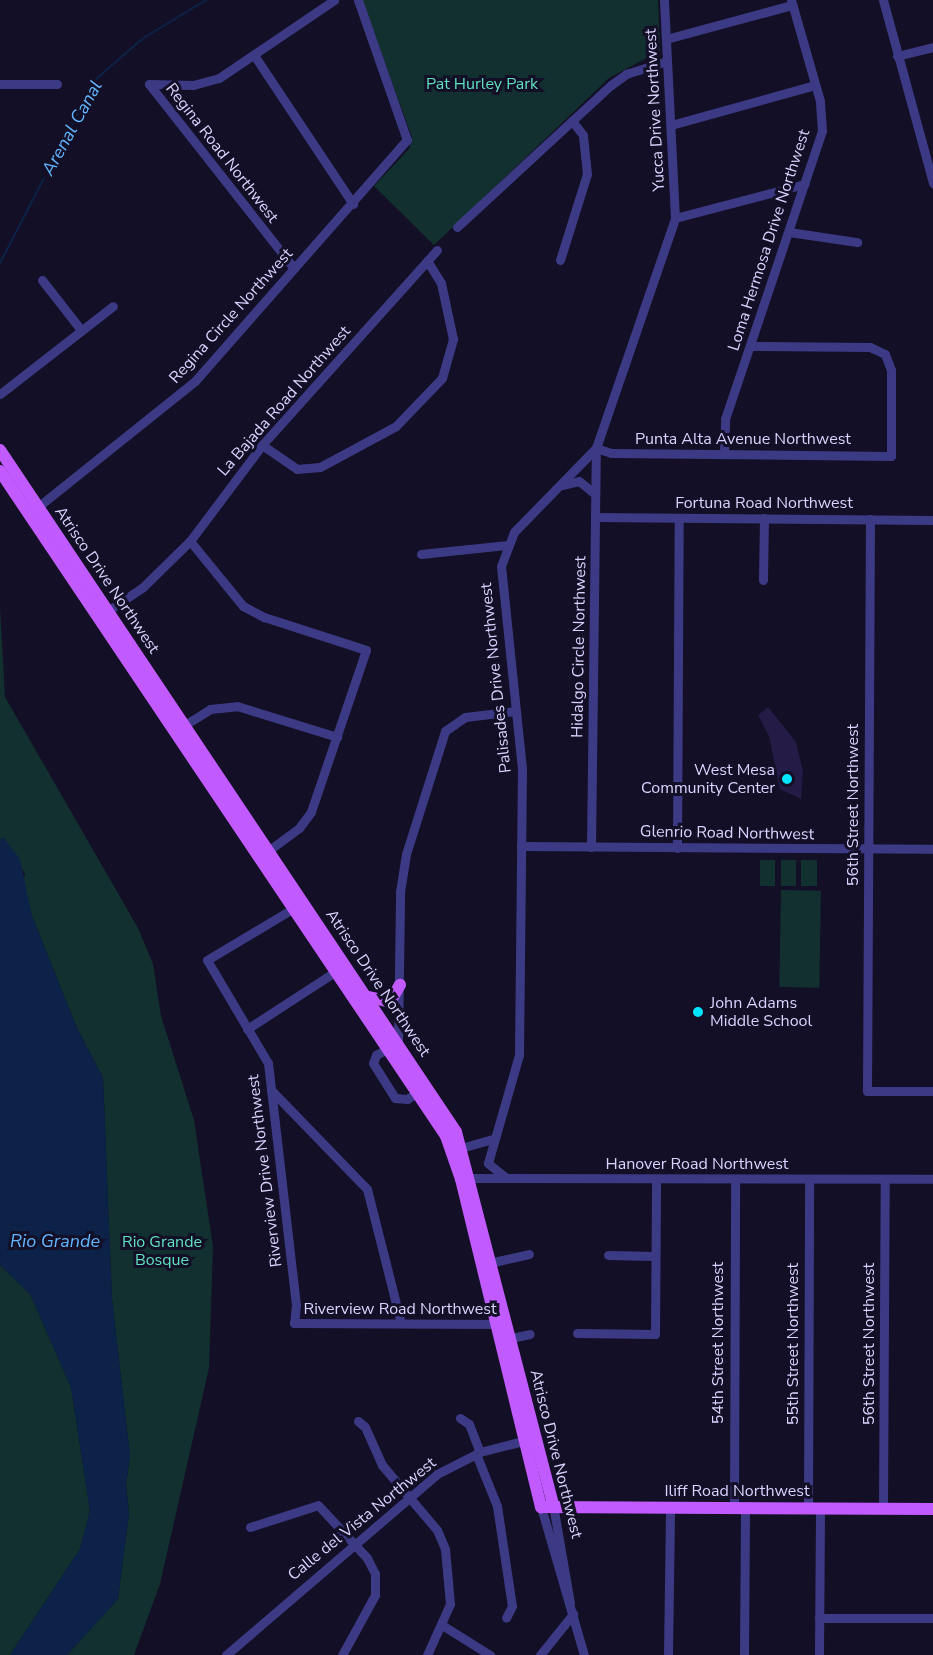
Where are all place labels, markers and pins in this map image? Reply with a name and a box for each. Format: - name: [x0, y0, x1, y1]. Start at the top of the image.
- place label: West Mesa Community Center: [641, 760, 775, 798]
- marker: West Mesa Community Center: [780, 772, 794, 786]
- place label: John Adams Middle School: [710, 993, 812, 1031]
- marker: John Adams Middle School: [691, 1005, 705, 1019]

